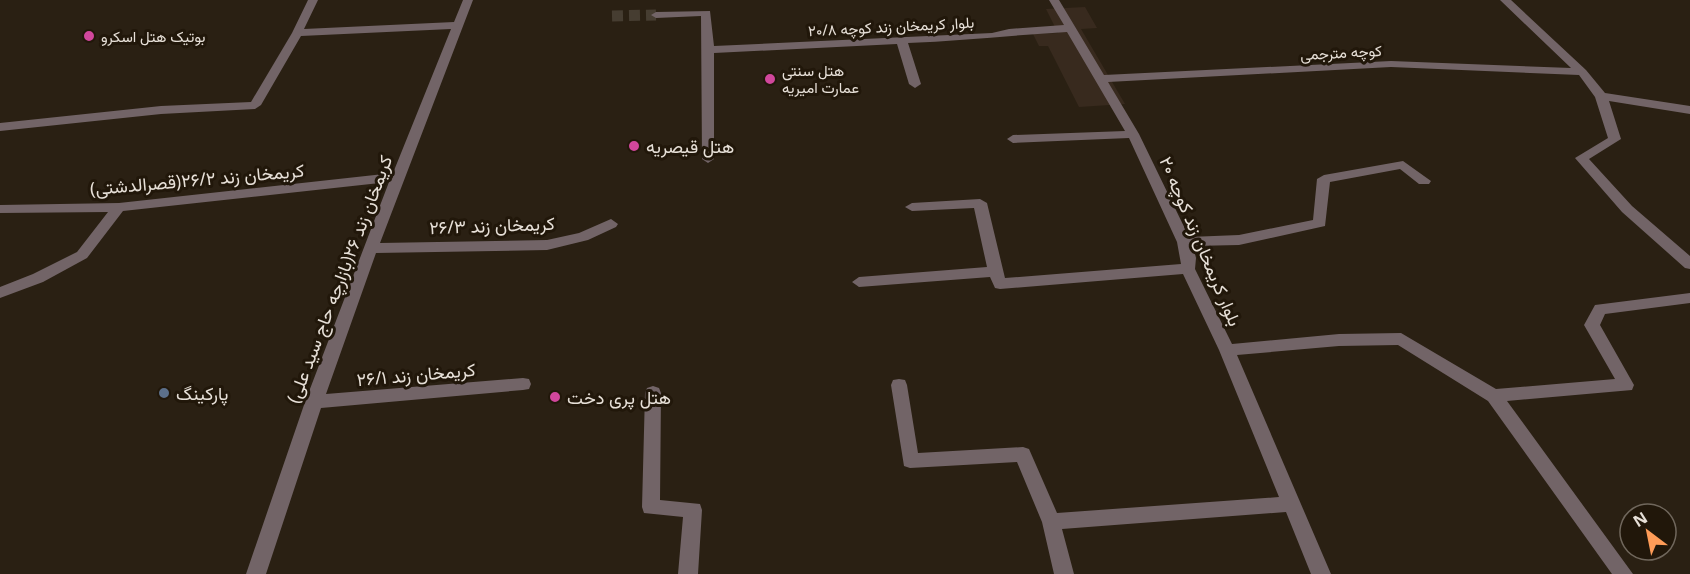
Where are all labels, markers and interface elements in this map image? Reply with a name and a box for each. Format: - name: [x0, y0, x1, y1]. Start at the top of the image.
- street label: بلوار کریمخان زند کوچه ۲۰/۸: [807, 12, 975, 41]
- place label: بوتیک هتل اسکرو: [101, 26, 206, 46]
- marker: بوتیک هتل اسکرو: [82, 29, 96, 43]
- street label: کوچه مترجمی: [1300, 40, 1383, 65]
- place label: هتل سنتی عمارت امیریه: [782, 60, 859, 97]
- marker: هتل سنتی عمارت امیریه: [763, 72, 777, 86]
- place label: هتل قیصریه: [646, 134, 734, 158]
- marker: هتل قیصریه: [627, 139, 641, 153]
- street label: کریمخان زند ۲۶(بازارچه حاج سید علی): [281, 152, 398, 407]
- street label: بلوار کریمخان زند کوچه ۲۰: [1153, 152, 1248, 330]
- street label: کریمخان زند ۲۶/۲(قصرالدشتی): [89, 158, 305, 200]
- street label: کریمخان زند ۲۶/۳: [429, 211, 555, 239]
- street label: کریمخان زند ۲۶/۱: [356, 357, 476, 391]
- place label: پارکینگ: [176, 381, 228, 406]
- place label: هتل پری دخت: [567, 385, 671, 410]
- marker: پارکینگ: [157, 386, 171, 400]
- marker: هتل پری دخت: [548, 390, 562, 404]
- north arrow: [1618, 502, 1678, 562]
- text: N: [1629, 507, 1651, 532]

